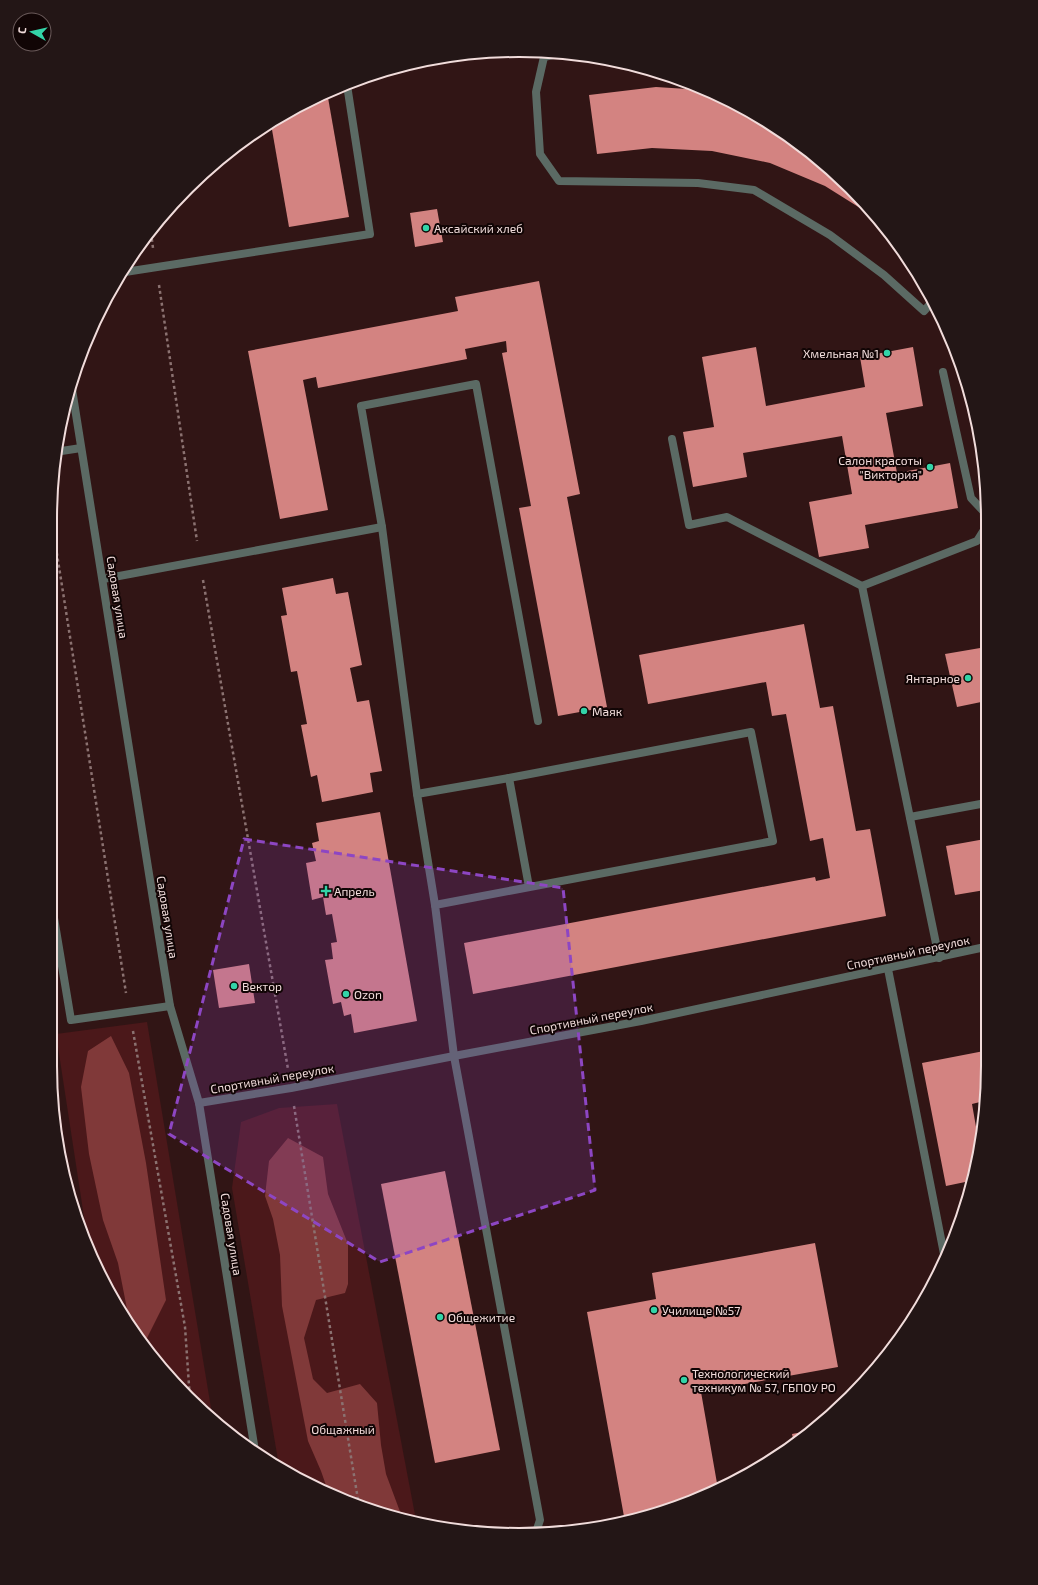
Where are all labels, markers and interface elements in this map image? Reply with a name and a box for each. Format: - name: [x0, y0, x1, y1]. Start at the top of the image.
- north arrow: [12, 12, 52, 52]
- text: С: [15, 26, 29, 35]
- place label: Аксайский хлеб: [434, 221, 523, 235]
- marker: Аксайский хлеб: [421, 223, 431, 233]
- place label: Хмельная №1: [803, 346, 879, 360]
- marker: Хмельная №1: [882, 348, 892, 358]
- place label: Салон красоты "Виктория": [838, 453, 922, 481]
- marker: Салон красоты "Виктория": [925, 462, 935, 472]
- street label: Садовая улица: [104, 555, 131, 639]
- place label: Янтарное: [906, 671, 960, 685]
- marker: Янтарное: [963, 673, 973, 683]
- place label: Маяк: [592, 704, 623, 718]
- marker: Маяк: [579, 706, 589, 716]
- street label: Садовая улица: [154, 875, 181, 959]
- place label: Апрель: [334, 884, 375, 898]
- marker: Апрель: [321, 886, 331, 896]
- street label: Спортивный переулок: [845, 932, 972, 973]
- place label: Вектор: [242, 979, 282, 993]
- marker: Вектор: [229, 981, 239, 991]
- place label: Ozon: [354, 987, 382, 1001]
- marker: Ozon: [341, 989, 351, 999]
- street label: Спортивный переулок: [528, 999, 655, 1038]
- street label: Спортивный переулок: [209, 1060, 336, 1097]
- street label: Садовая улица: [218, 1192, 245, 1276]
- place label: Училище №57: [662, 1303, 740, 1317]
- marker: Училище №57: [649, 1305, 659, 1315]
- place label: Общежитие: [448, 1310, 515, 1324]
- marker: Общежитие: [435, 1312, 445, 1322]
- place label: Технологический техникум № 57, ГБПОУ РО: [692, 1366, 836, 1395]
- marker: Технологический техникум № 57, ГБПОУ РО: [679, 1375, 689, 1385]
- park label: Общажный: [311, 1422, 375, 1436]

